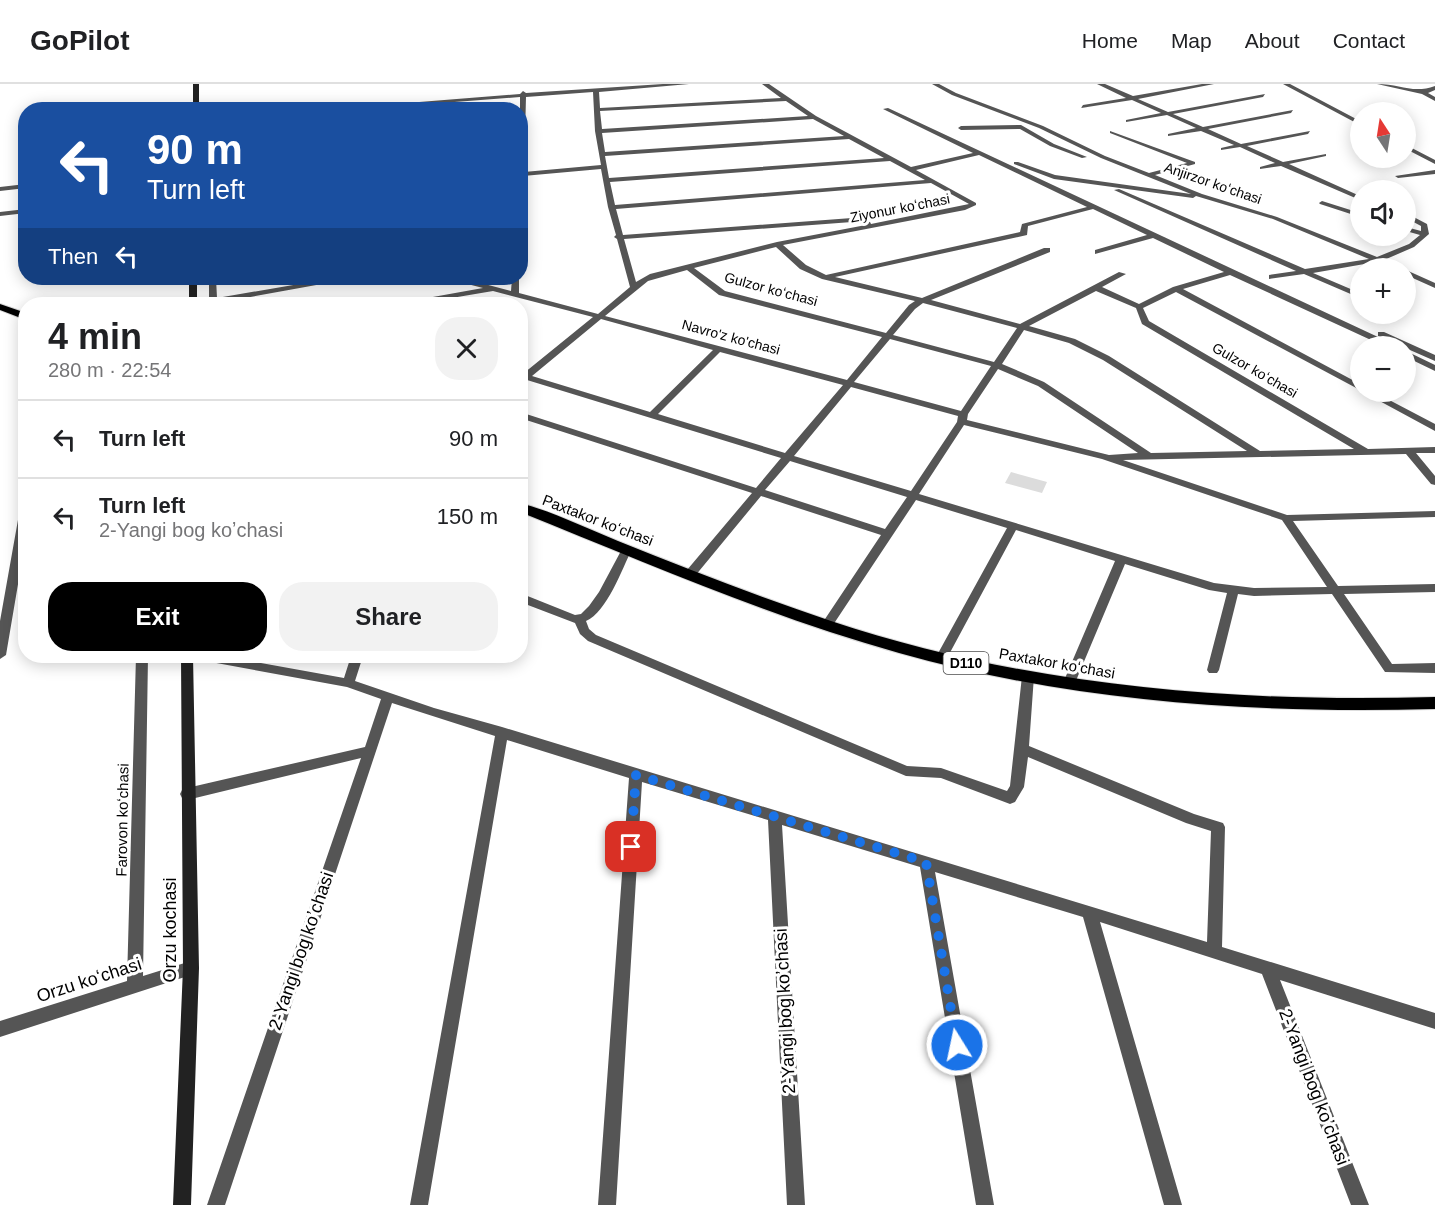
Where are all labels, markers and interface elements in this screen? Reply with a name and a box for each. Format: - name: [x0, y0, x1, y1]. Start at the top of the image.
- text: GoPilot: [30, 25, 130, 56]
- text: Home: [1082, 29, 1138, 52]
- text: Map: [1171, 29, 1212, 52]
- text: About: [1245, 29, 1300, 52]
- text: Contact: [1333, 29, 1405, 52]
- north arrow: [1350, 102, 1416, 168]
- map controls: [1350, 102, 1416, 402]
- icon: left: [48, 126, 126, 204]
- text: 90 m: [147, 126, 243, 173]
- street label: Anjirzor koʻchasi: [1162, 159, 1264, 207]
- text: Turn left: [147, 175, 245, 205]
- button: sound: [1350, 180, 1416, 246]
- street label: Ziyonur koʻchasi: [849, 190, 951, 226]
- icon: left: [110, 240, 143, 273]
- text: Then: [48, 244, 98, 269]
- button: +: [1350, 258, 1416, 324]
- street label: Gulzor koʻchasi: [723, 269, 819, 309]
- text: 4 min: [48, 316, 142, 357]
- street label: Navro'z ko'chasi: [680, 316, 782, 358]
- button: close: [435, 317, 498, 380]
- button: −: [1350, 336, 1416, 402]
- street label: Gulzor koʻchasi: [1210, 339, 1300, 401]
- text: 280 m · 22:54: [48, 359, 171, 381]
- icon: left: [48, 423, 81, 456]
- text: Turn left: [99, 426, 185, 451]
- text: 90 m: [449, 426, 498, 451]
- street label: Paxtakor koʻchasi: [540, 491, 656, 549]
- text: Turn left: [99, 493, 185, 518]
- icon: left: [48, 501, 81, 534]
- text: 150 m: [437, 504, 498, 529]
- text: 2-Yangi bog koʼchasi: [99, 519, 283, 541]
- button: Exit: [48, 582, 267, 651]
- button: Share: [279, 582, 498, 651]
- street label: Paxtakor koʻchasi: [998, 644, 1116, 682]
- road number: D110: [944, 652, 988, 674]
- street label: Farovon koʻchasi: [113, 763, 131, 877]
- pin: [605, 821, 656, 872]
- icon: arrive: [614, 830, 647, 863]
- street label: 2-Yangi bog koʼchasi: [265, 869, 337, 1033]
- street label: Orzu kochasi: [160, 877, 180, 983]
- street label: 2-Yangi bog koʼchasi: [771, 928, 799, 1094]
- street label: Orzu koʻchasi: [34, 954, 144, 1006]
- street label: 2-Yangi bog koʼchasi: [1275, 1006, 1353, 1168]
- position arrow: [925, 1013, 989, 1077]

